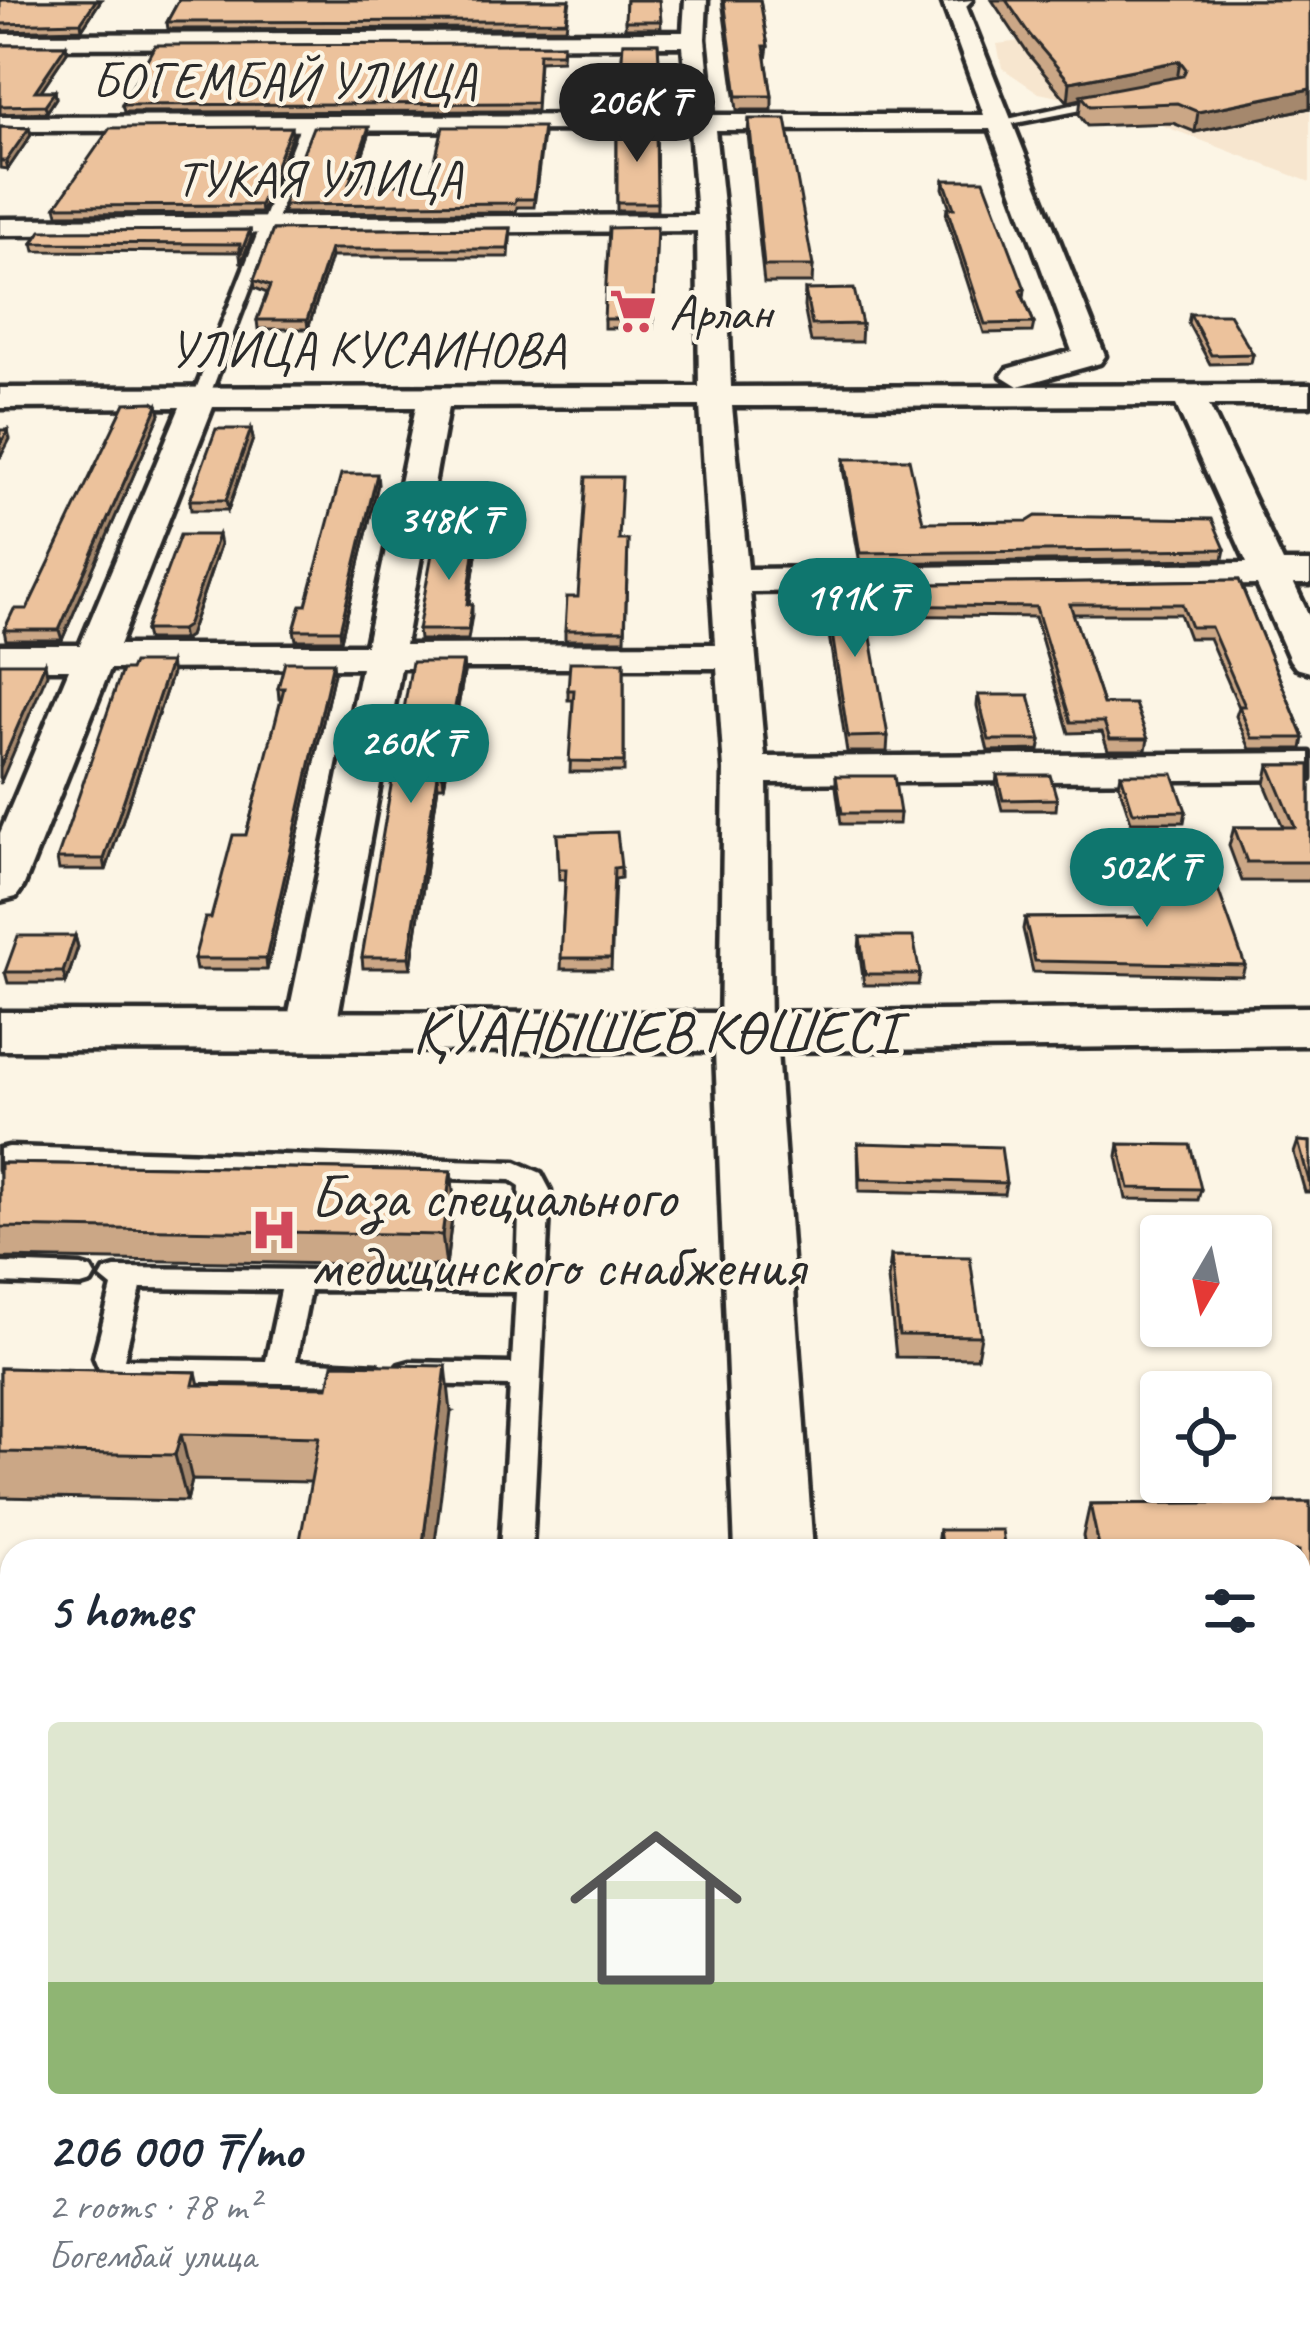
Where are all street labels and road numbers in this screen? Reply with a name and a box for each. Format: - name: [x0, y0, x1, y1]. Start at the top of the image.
- street label: БОГЕМБАЙ УЛИЦА: [92, 48, 478, 112]
- street label: ТУКАЯ УЛИЦА: [176, 146, 464, 210]
- street label: УЛИЦА КУСАИНОВА: [169, 317, 567, 381]
- street label: ҚУАНЫШЕВ КӨШЕСІ: [412, 994, 911, 1070]

